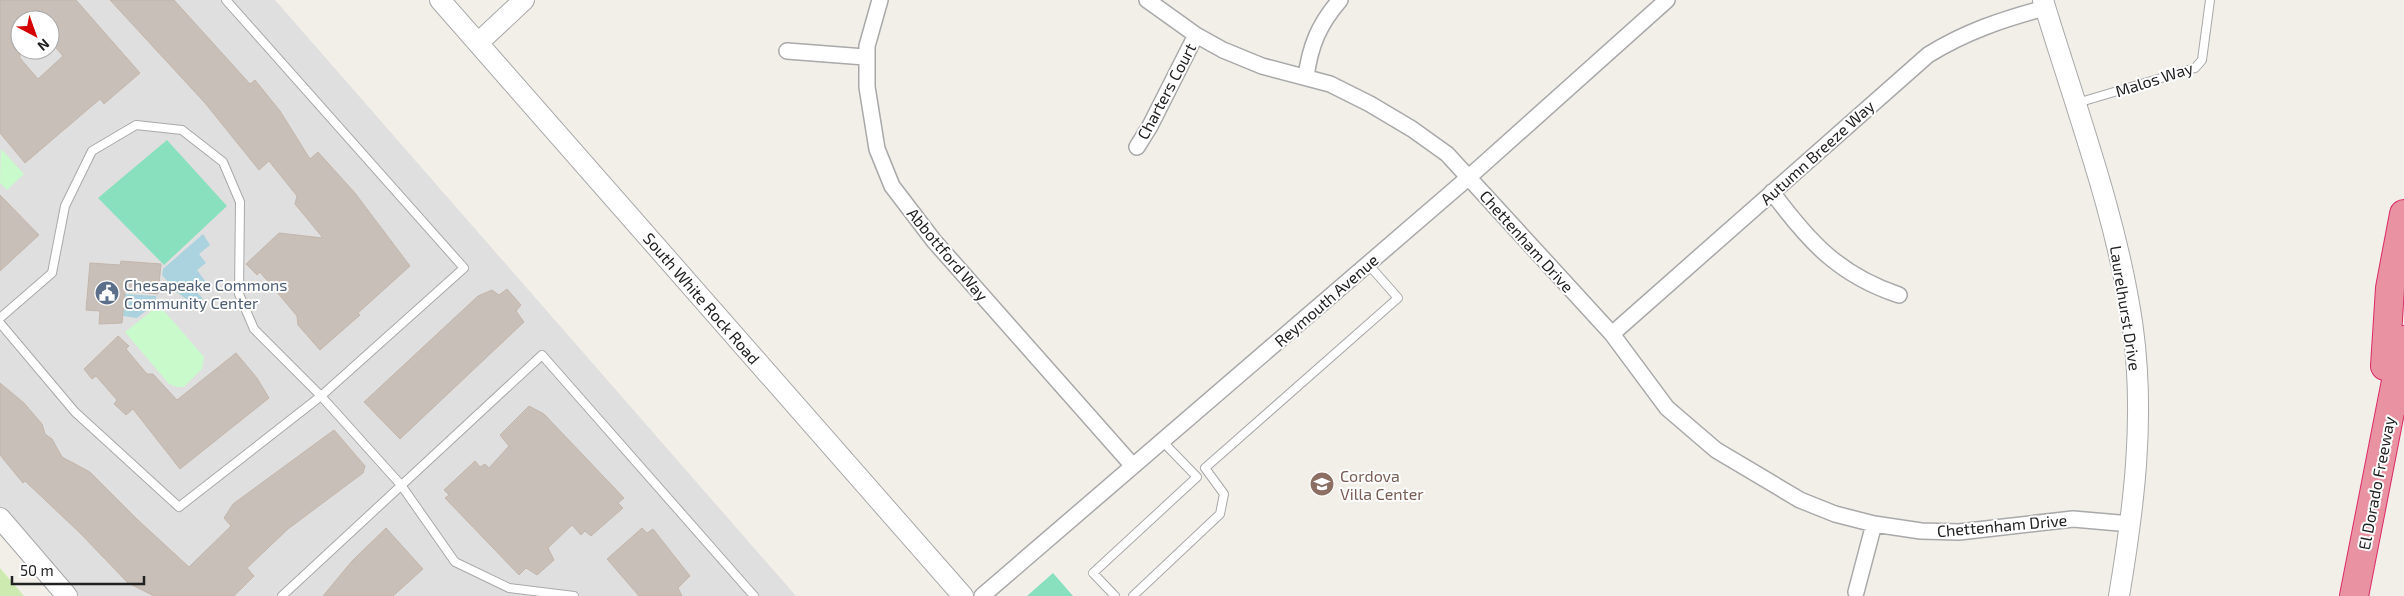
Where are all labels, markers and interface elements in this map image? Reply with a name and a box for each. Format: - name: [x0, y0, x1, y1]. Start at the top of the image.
- north arrow: [10, 10, 60, 60]
- text: N: [34, 35, 53, 55]
- street label: Charters Court: [1133, 40, 1199, 142]
- street label: Malos Way: [2113, 57, 2196, 100]
- street label: Autumn Breeze Way: [1756, 95, 1878, 208]
- street label: Chettenham Drive: [1476, 186, 1578, 296]
- street label: Abbottford Way: [904, 204, 993, 305]
- street label: South White Rock Road: [640, 228, 764, 368]
- street label: Laurelhurst Drive: [2107, 244, 2145, 372]
- street label: Reymouth Avenue: [1270, 250, 1382, 350]
- place label: Chesapeake Commons Community Center: [124, 275, 287, 312]
- public building icon: Chesapeake Commons Community Center: [94, 280, 120, 306]
- street label: El Dorado Freeway: [2354, 414, 2398, 551]
- place label: Cordova Villa Center: [1340, 466, 1424, 503]
- school or university icon: Cordova Villa Center: [1309, 471, 1335, 497]
- street label: Chettenham Drive: [1936, 510, 2068, 540]
- scale bar: [12, 554, 145, 586]
- text: 50 m: [20, 561, 54, 579]

